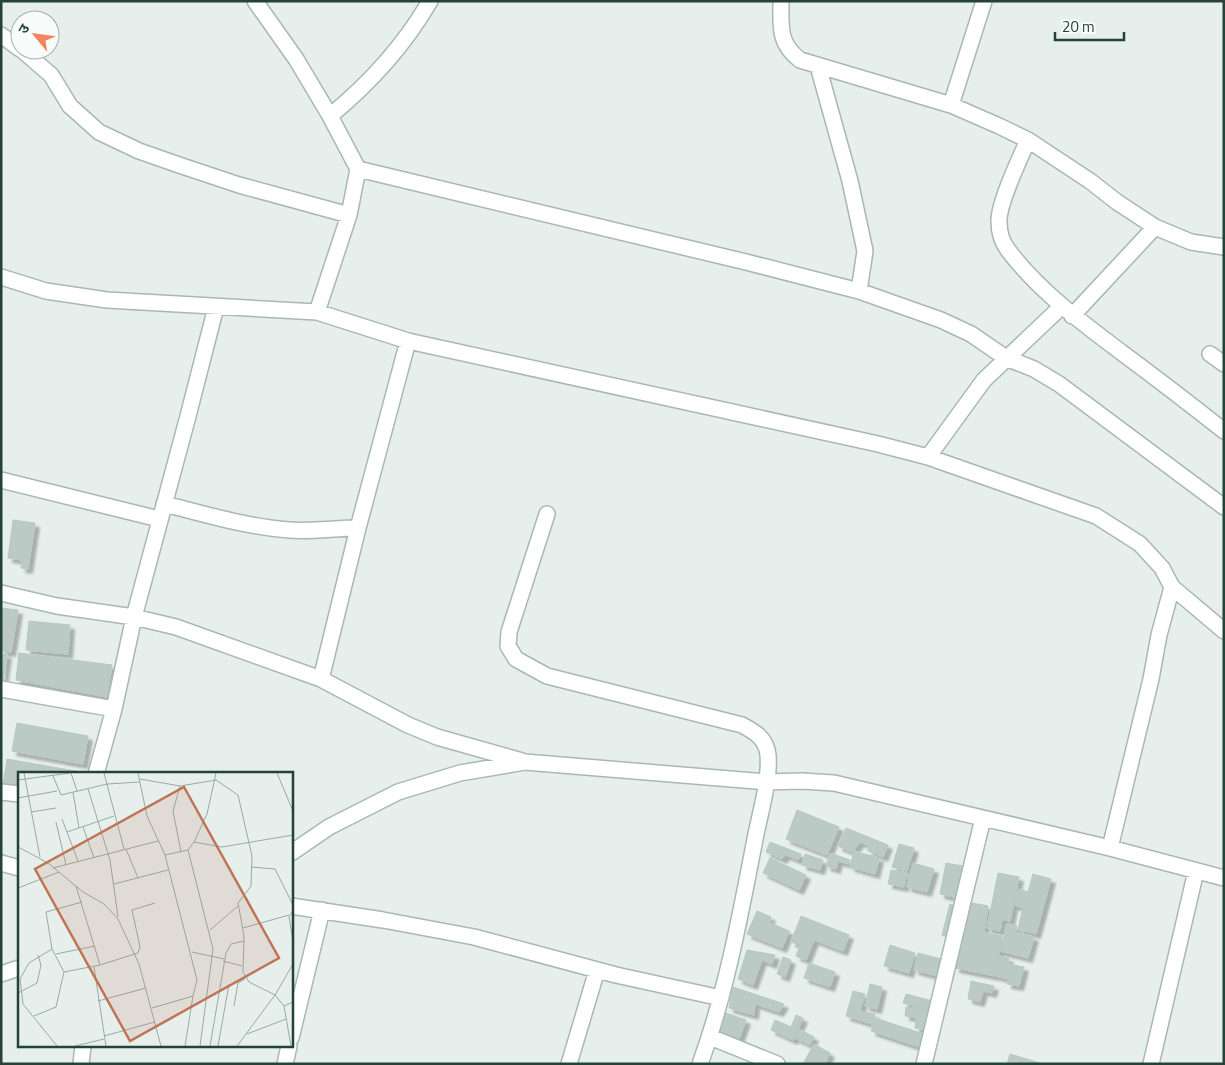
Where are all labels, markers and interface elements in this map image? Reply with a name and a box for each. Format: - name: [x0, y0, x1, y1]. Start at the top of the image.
- north arrow: [10, 10, 60, 60]
- scale bar: [1055, 10, 1124, 42]
- text: 20 m: [1062, 15, 1095, 38]
- text: उ: [12, 19, 35, 37]
- inset map: [18, 772, 292, 1048]

